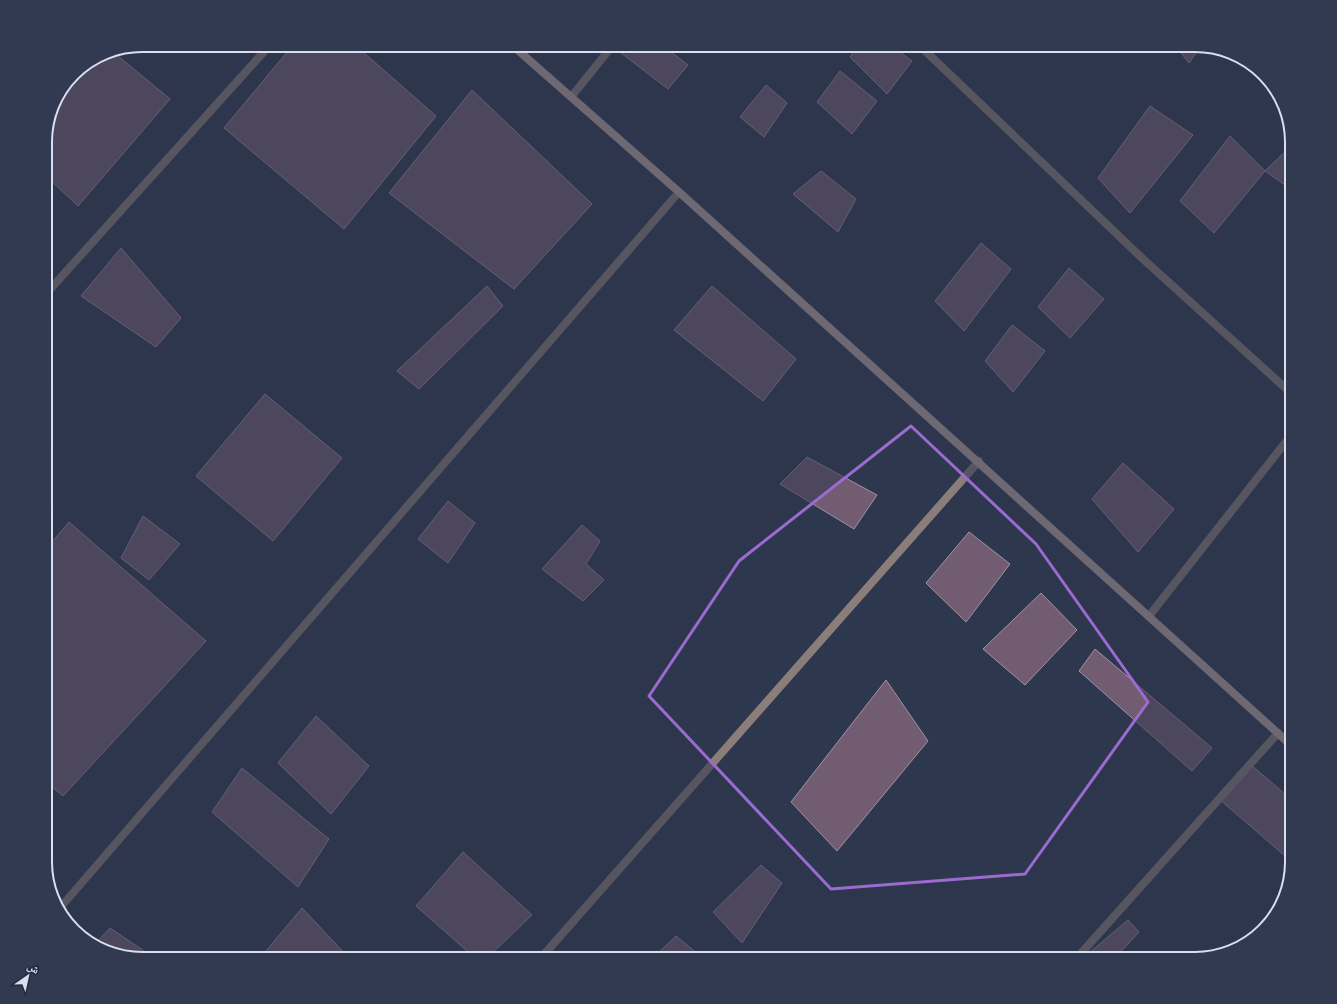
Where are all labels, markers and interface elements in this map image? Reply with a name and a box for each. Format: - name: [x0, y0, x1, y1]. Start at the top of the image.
- north arrow: [8, 956, 48, 996]
- text: ش: [24, 958, 43, 978]

